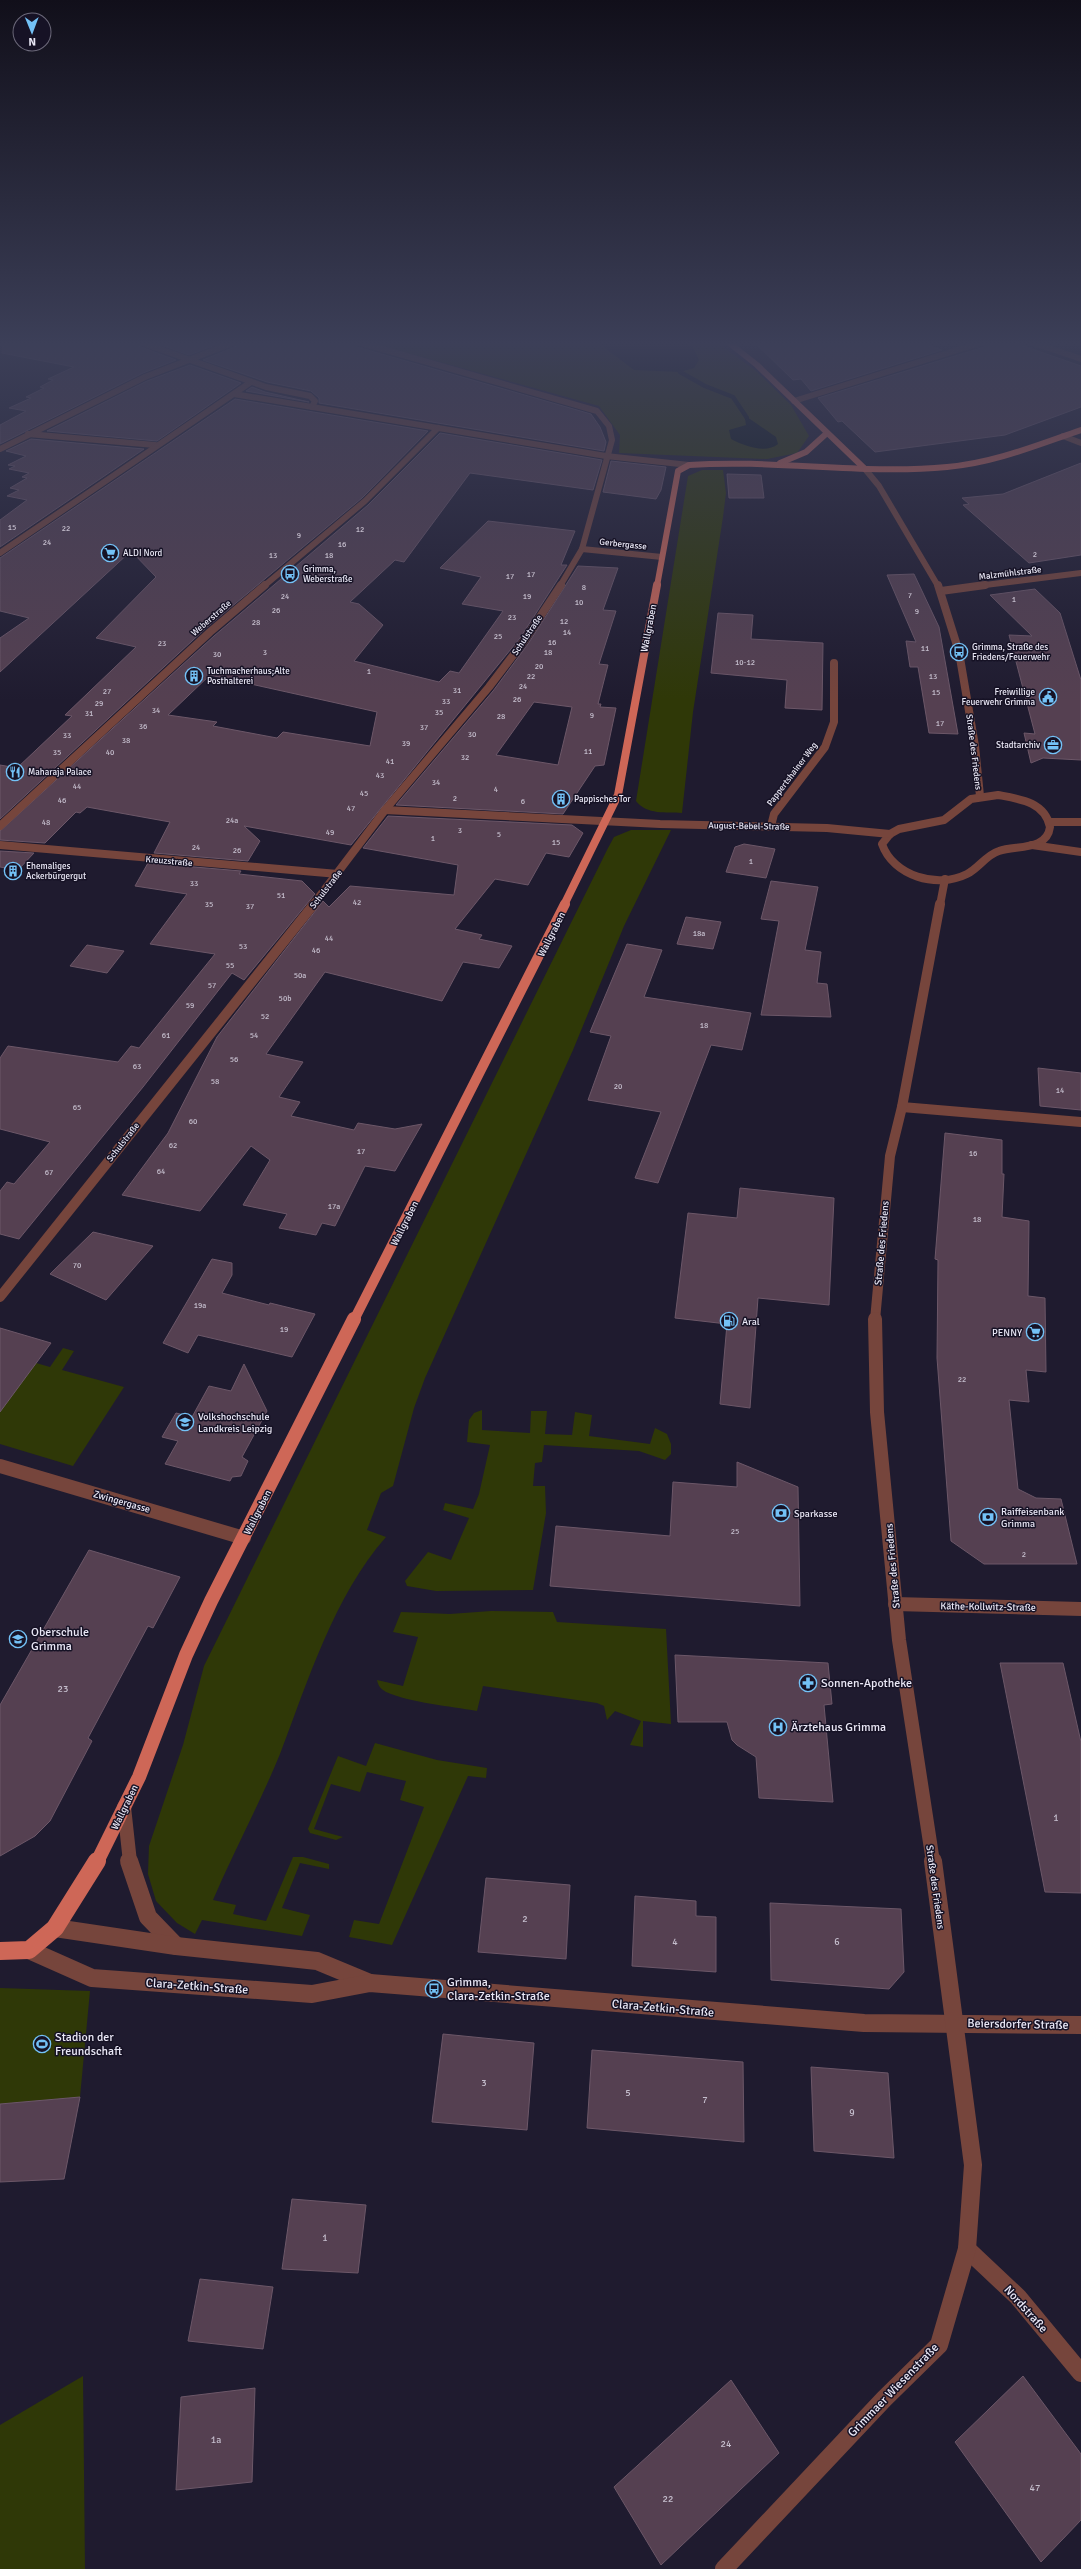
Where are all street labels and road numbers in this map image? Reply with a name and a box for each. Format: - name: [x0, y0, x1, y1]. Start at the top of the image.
- street label: Gerbergasse: [599, 537, 648, 553]
- street label: Malzmühlstraße: [978, 564, 1043, 583]
- street label: Weberstraße: [189, 598, 234, 639]
- street label: Wallgraben: [638, 603, 660, 653]
- street label: Schulstraße: [510, 612, 545, 658]
- street label: Straße des Friedens: [963, 714, 984, 791]
- street label: Pappertshainer Weg: [765, 740, 820, 808]
- street label: August-Bebel-Straße: [708, 820, 790, 833]
- street label: Kreuzstraße: [145, 854, 193, 869]
- street label: Schulstraße: [308, 867, 345, 911]
- street label: Wallgraben: [536, 910, 568, 959]
- street label: Schulstraße: [105, 1120, 142, 1164]
- street label: Wallgraben: [389, 1199, 421, 1248]
- street label: Straße des Friedens: [872, 1200, 892, 1286]
- street label: Zwingergasse: [92, 1488, 152, 1516]
- street label: Wallgraben: [242, 1488, 274, 1537]
- street label: Straße des Friedens: [883, 1523, 903, 1609]
- street label: Käthe-Kollwitz-Straße: [940, 1600, 1036, 1614]
- street label: Wallgraben: [109, 1783, 141, 1832]
- street label: Straße des Friedens: [923, 1844, 947, 1931]
- street label: Clara-Zetkin-Straße: [145, 1975, 249, 1998]
- street label: Clara-Zetkin-Straße: [611, 1997, 715, 2020]
- street label: Beiersdorfer Straße: [967, 2016, 1069, 2033]
- street label: Nordstraße: [1000, 2283, 1051, 2336]
- street label: Grimmaer Wiesenstraße: [845, 2340, 942, 2440]

